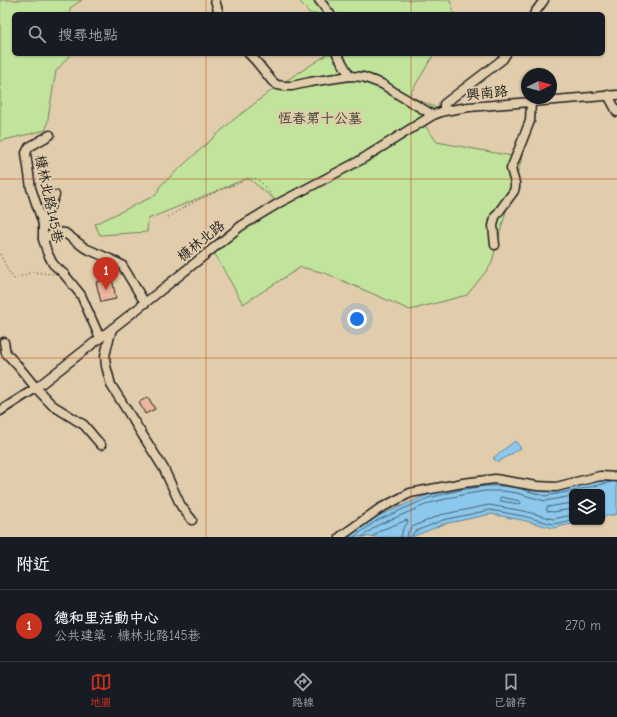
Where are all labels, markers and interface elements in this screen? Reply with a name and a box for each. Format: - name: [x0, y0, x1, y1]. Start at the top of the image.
- search box: [12, 12, 605, 56]
- icon: search: [26, 23, 48, 45]
- text: 搜尋地點: [58, 26, 118, 44]
- north arrow: [521, 68, 557, 104]
- street label: 興南路: [465, 82, 509, 104]
- park label: 恆春第十公墓: [278, 110, 362, 127]
- street label: 槺林北路145巷: [31, 153, 67, 246]
- street label: 槺林北路: [174, 217, 228, 265]
- pin: 1: [93, 257, 119, 290]
- your location: [347, 309, 367, 329]
- map controls: [569, 489, 605, 525]
- button: layers: [569, 489, 605, 525]
- text: 附近: [16, 555, 50, 574]
- text: 德和里活動中心: [54, 609, 159, 627]
- text: 1: [26, 618, 32, 633]
- text: 270 m: [565, 618, 601, 633]
- text: 公共建築 · 槺林北路145巷: [54, 628, 200, 643]
- tab: 地圖: [90, 671, 112, 709]
- tab: 路線: [292, 671, 314, 709]
- tab: 已儲存: [494, 671, 527, 709]

